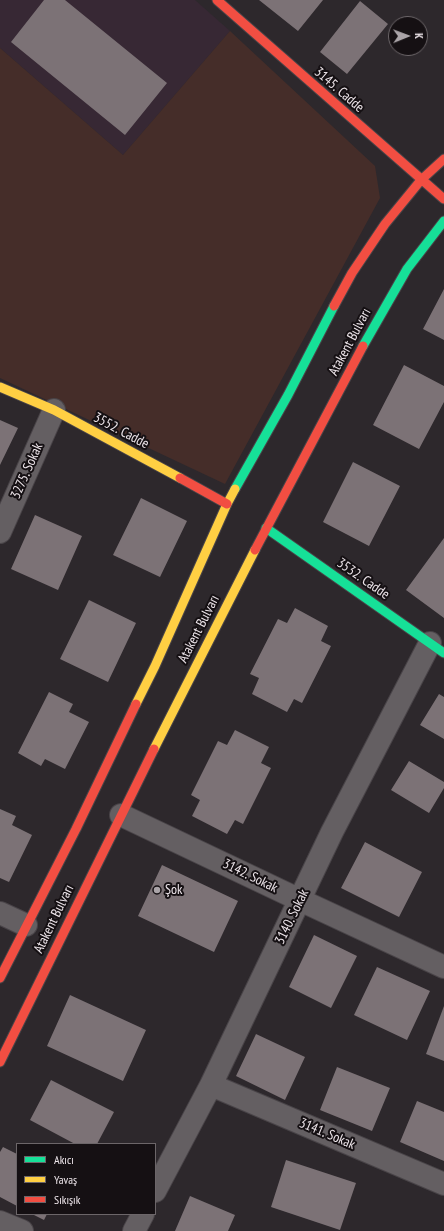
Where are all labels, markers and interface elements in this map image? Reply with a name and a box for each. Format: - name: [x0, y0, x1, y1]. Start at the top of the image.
- north arrow: [388, 16, 428, 56]
- text: K: [412, 33, 426, 39]
- street label: 3145. Cadde: [311, 64, 367, 116]
- street label: Atakent Bulvarı: [325, 305, 375, 379]
- street label: 3552. Cadde: [90, 409, 152, 453]
- street label: 3275. Sokak: [7, 441, 47, 501]
- street label: 3532. Cadde: [333, 555, 393, 603]
- street label: Atakent Bulvarı: [175, 592, 223, 666]
- street label: 3142. Sokak: [220, 855, 280, 897]
- street label: Atakent Bulvarı: [30, 882, 78, 956]
- place label: Şok: [165, 882, 182, 898]
- marker: Şok: [152, 885, 162, 895]
- street label: 3140. Sokak: [271, 887, 313, 947]
- street label: 3141. Sokak: [296, 1115, 358, 1153]
- legend: [16, 1143, 156, 1215]
- text: Akıcı: [54, 1152, 74, 1167]
- text: Yavaş: [54, 1172, 77, 1187]
- text: Sıkışık: [54, 1192, 80, 1207]

